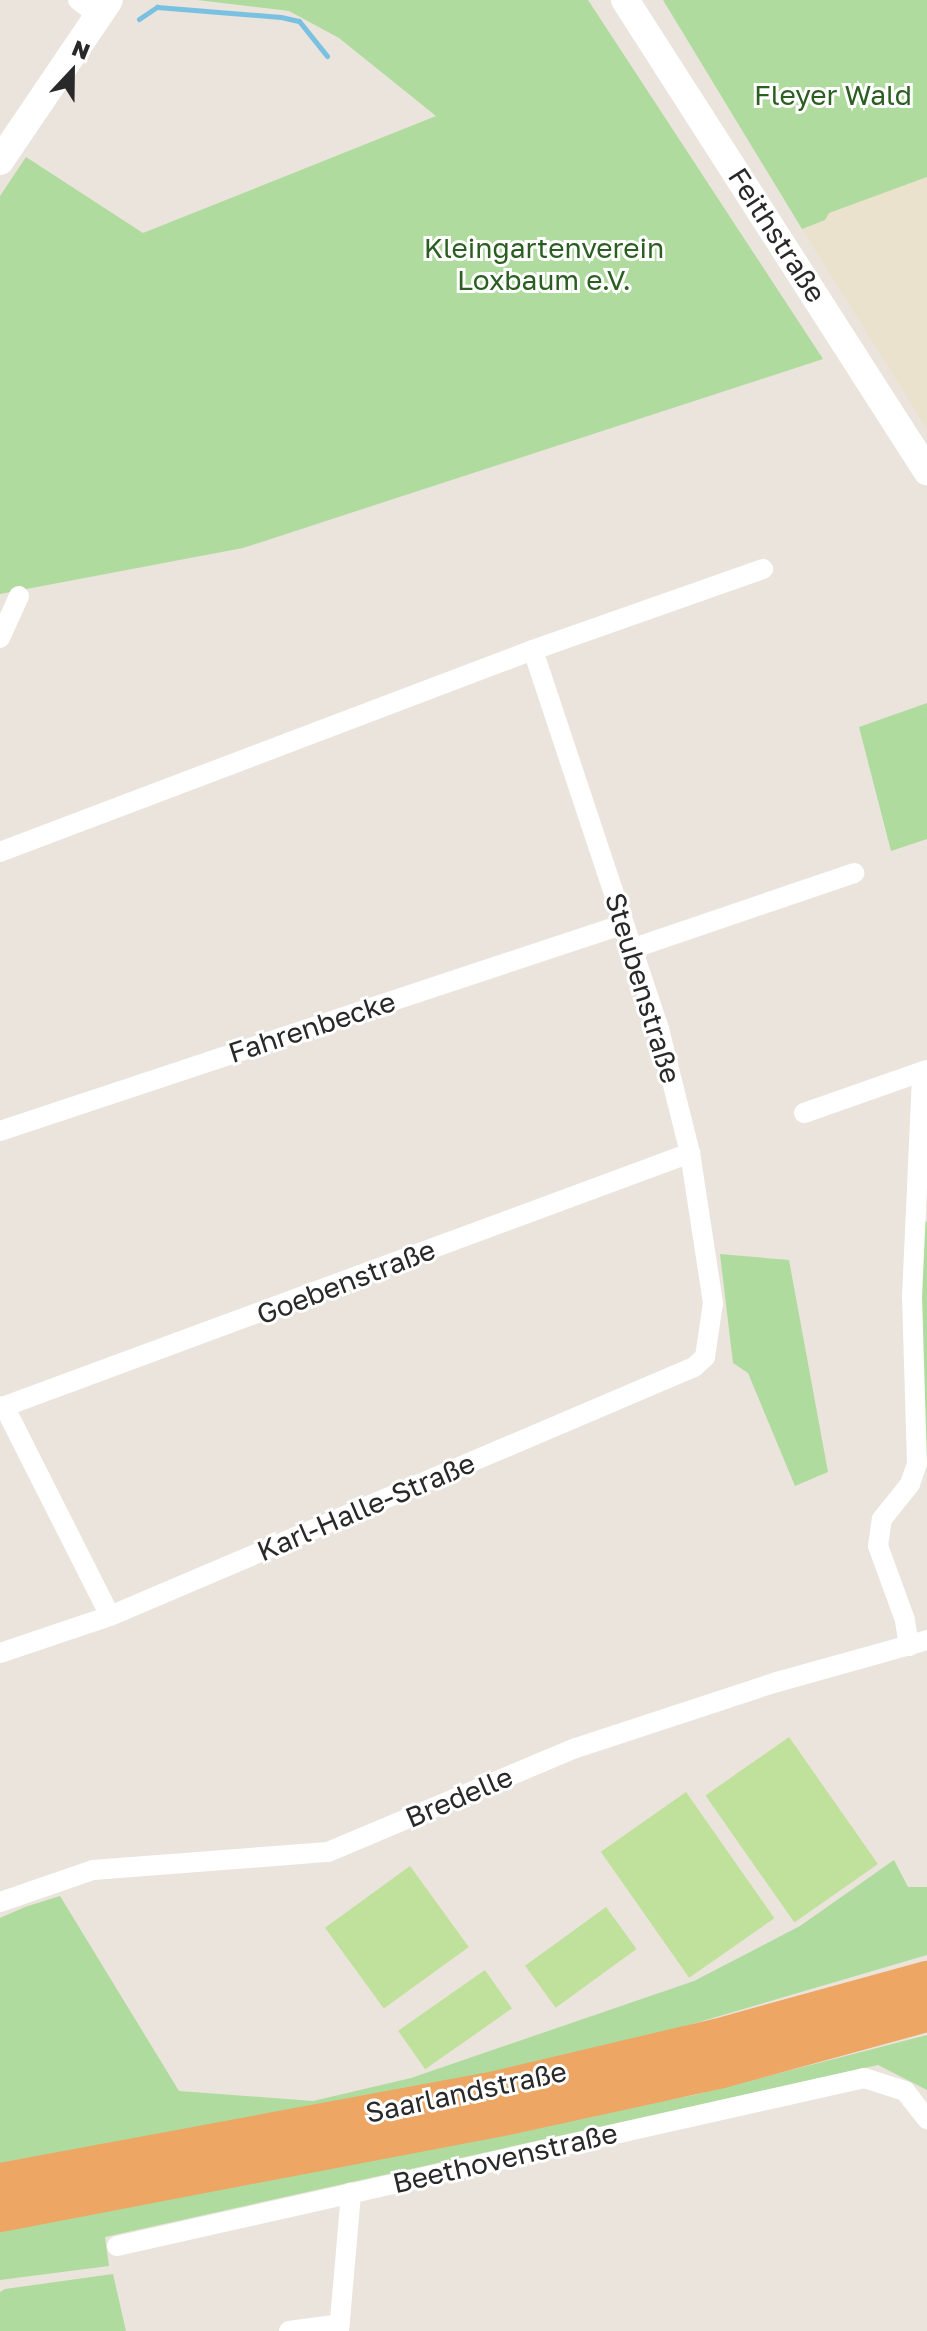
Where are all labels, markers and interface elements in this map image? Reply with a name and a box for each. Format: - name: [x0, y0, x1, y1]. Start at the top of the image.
- north arrow: [32, 32, 112, 112]
- text: N: [68, 34, 94, 65]
- park label: Fleyer Wald: [754, 78, 912, 112]
- street label: Feithstraße: [721, 161, 833, 309]
- park label: Kleingartenverein Loxbaum e.V.: [424, 231, 664, 297]
- street label: Steubenstraße: [598, 889, 688, 1087]
- street label: Fahrenbecke: [224, 984, 400, 1070]
- street label: Goebenstraße: [252, 1233, 440, 1331]
- street label: Karl-Halle-Straße: [252, 1446, 480, 1568]
- street label: Bredelle: [400, 1759, 518, 1835]
- street label: Saarlandstraße: [362, 2054, 570, 2130]
- street label: Beethovenstraße: [389, 2116, 621, 2200]

